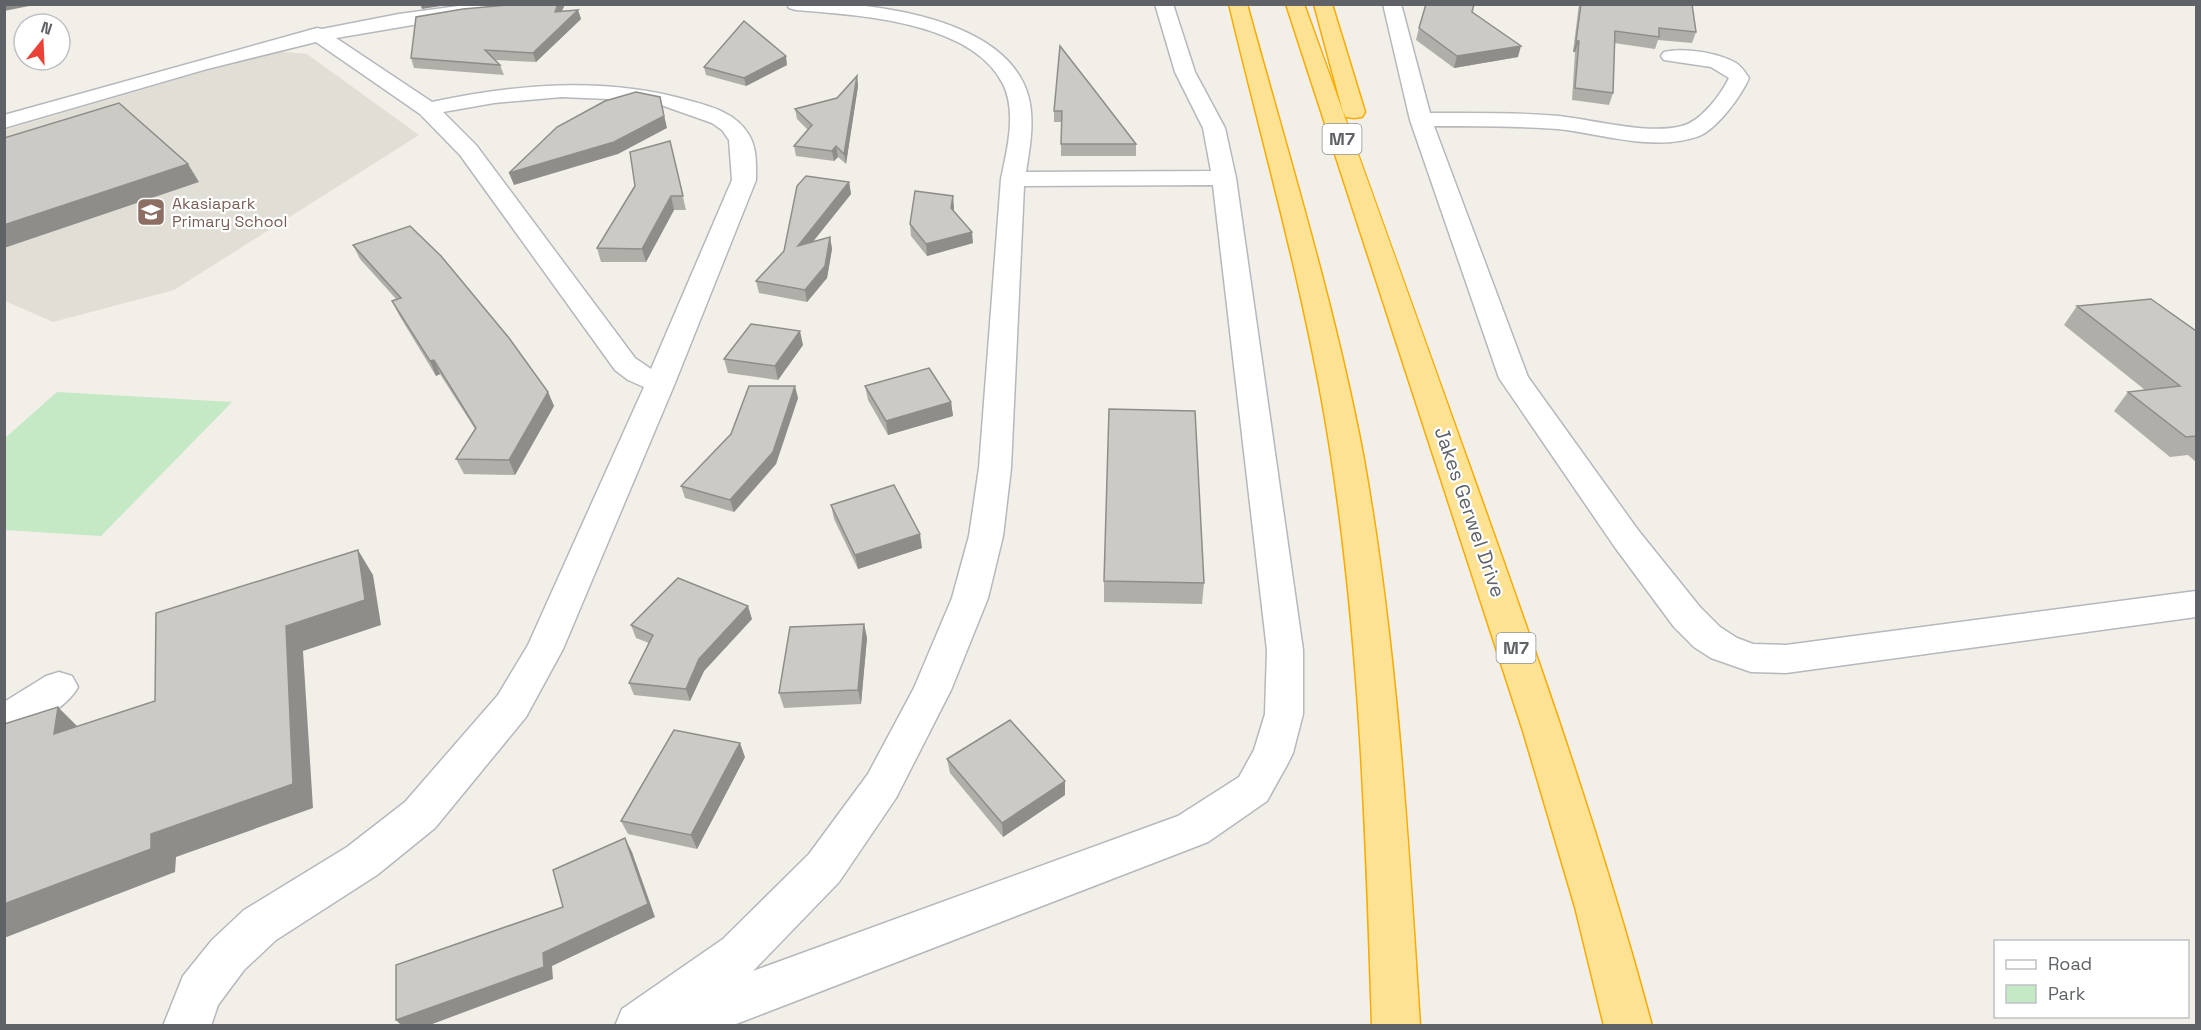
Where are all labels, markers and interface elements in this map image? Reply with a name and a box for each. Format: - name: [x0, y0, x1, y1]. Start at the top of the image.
- north arrow: [12, 12, 72, 72]
- text: N: [38, 17, 55, 40]
- road number: M7: [1322, 124, 1362, 154]
- place label: Akasiapark Primary School: [172, 193, 287, 232]
- school or university icon: Akasiapark Primary School: [135, 196, 167, 228]
- street label: Jakes Gerwel Drive: [1429, 423, 1511, 601]
- road number: M7: [1496, 633, 1536, 663]
- legend: [1994, 940, 2189, 1018]
- text: Road: [2048, 952, 2092, 975]
- text: Park: [2048, 982, 2086, 1005]

